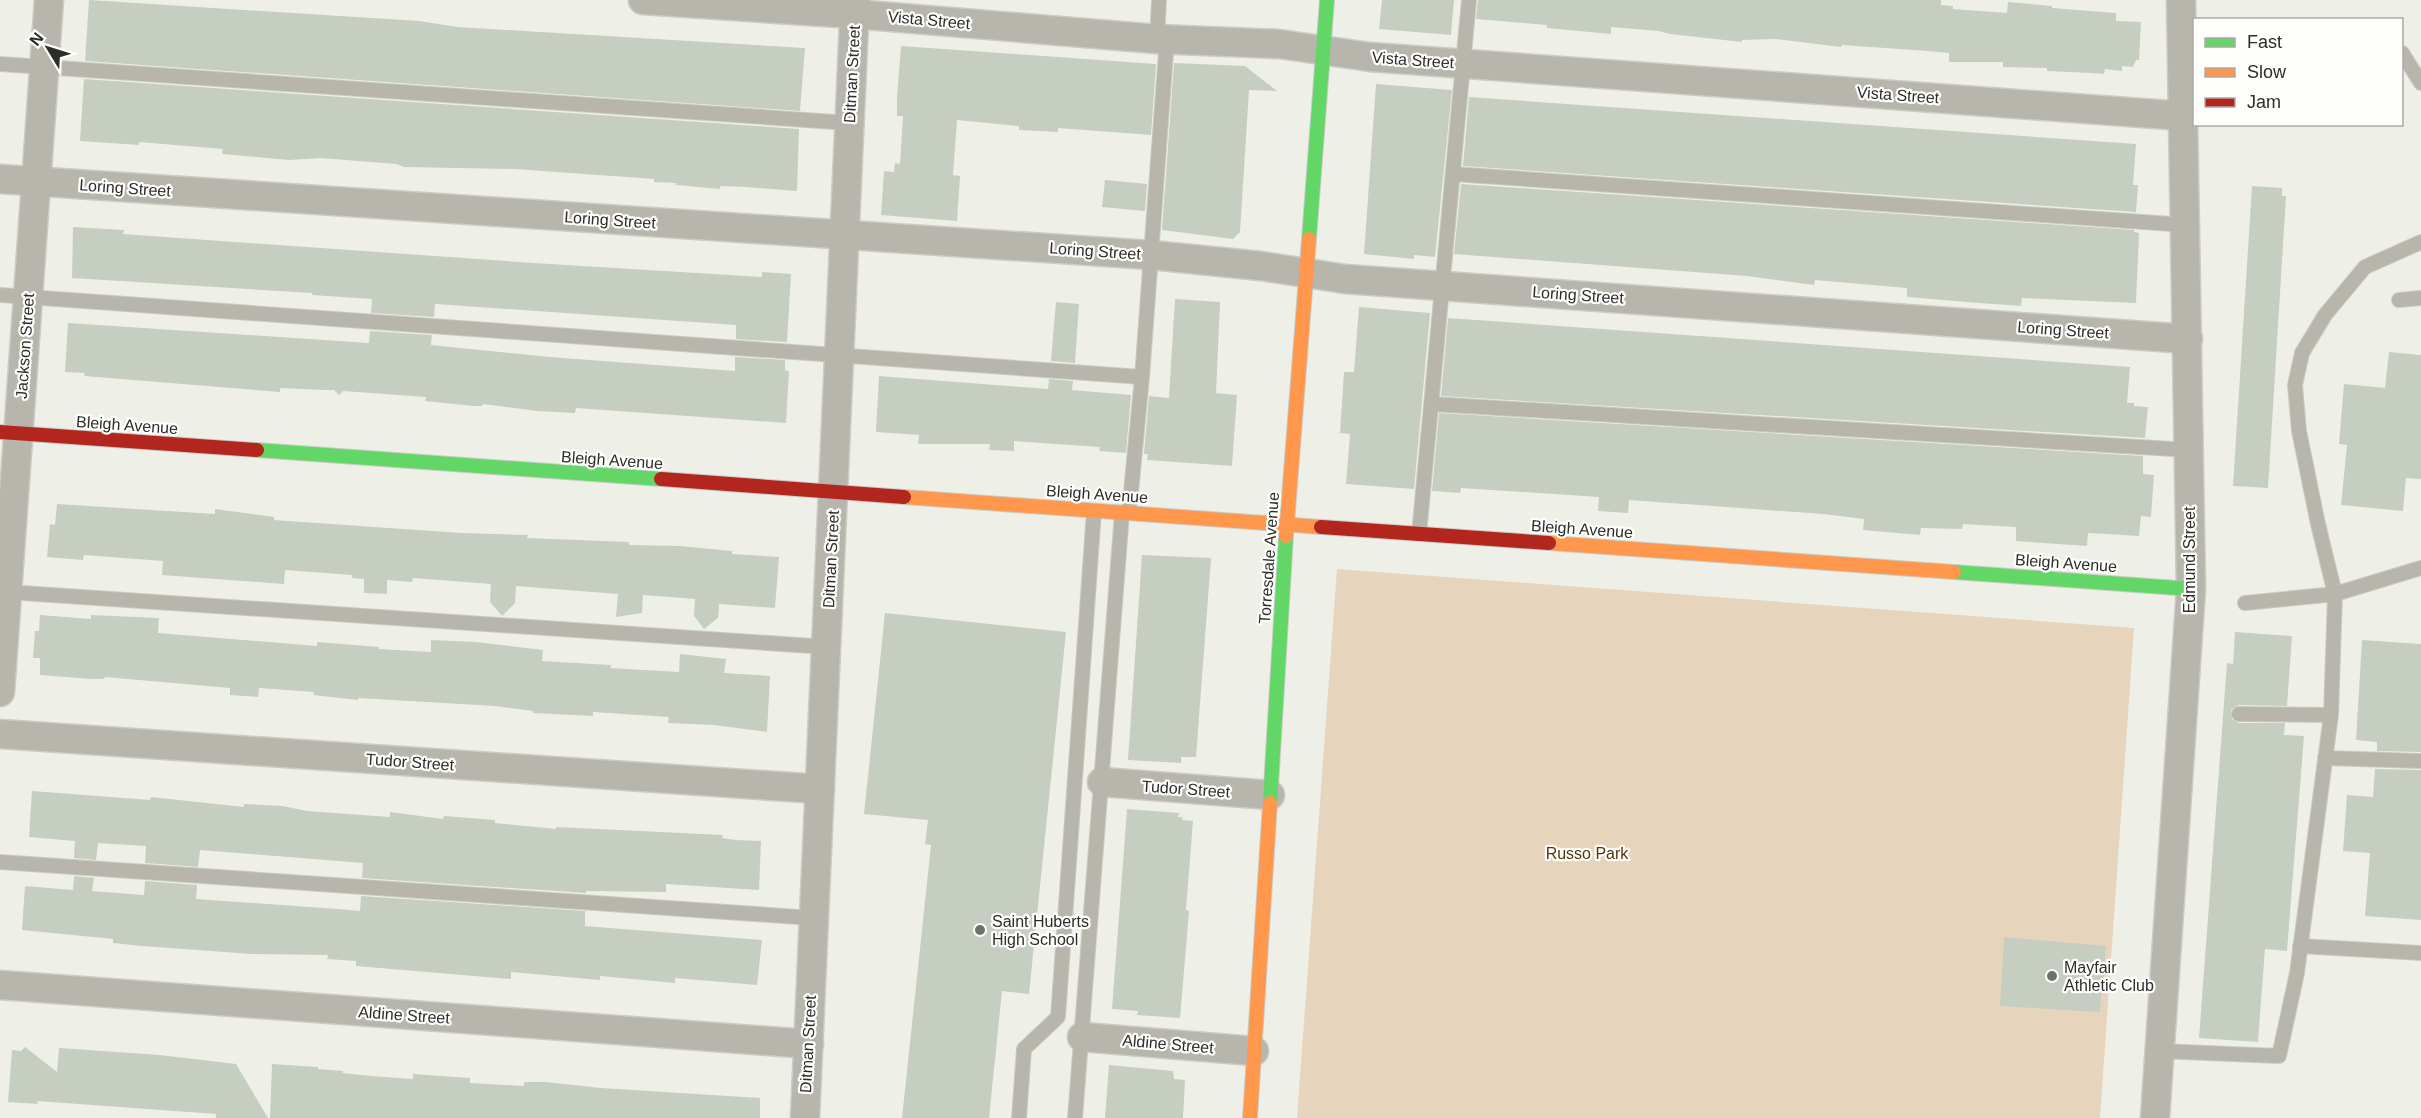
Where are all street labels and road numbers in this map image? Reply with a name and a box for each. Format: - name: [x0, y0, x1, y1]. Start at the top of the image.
- street label: Vista Street: [887, 8, 971, 32]
- street label: Ditman Street: [841, 24, 863, 123]
- street label: Vista Street: [1371, 49, 1455, 71]
- street label: Vista Street: [1856, 84, 1940, 106]
- street label: Loring Street: [79, 176, 172, 200]
- street label: Loring Street: [564, 208, 657, 232]
- street label: Loring Street: [1049, 239, 1142, 263]
- street label: Loring Street: [1532, 283, 1625, 307]
- street label: Jackson Street: [13, 292, 37, 399]
- street label: Loring Street: [2017, 318, 2110, 342]
- street label: Bleigh Avenue: [76, 413, 179, 437]
- street label: Bleigh Avenue: [561, 448, 664, 472]
- street label: Bleigh Avenue: [1046, 482, 1149, 506]
- street label: Torresdale Avenue: [1256, 491, 1282, 625]
- street label: Edmund Street: [2181, 506, 2198, 613]
- street label: Ditman Street: [820, 509, 842, 608]
- street label: Bleigh Avenue: [1531, 517, 1634, 541]
- street label: Bleigh Avenue: [2015, 551, 2118, 575]
- street label: Tudor Street: [365, 750, 455, 774]
- street label: Tudor Street: [1141, 777, 1231, 801]
- street label: Ditman Street: [797, 994, 819, 1093]
- street label: Aldine Street: [358, 1003, 451, 1027]
- street label: Aldine Street: [1122, 1032, 1215, 1057]

